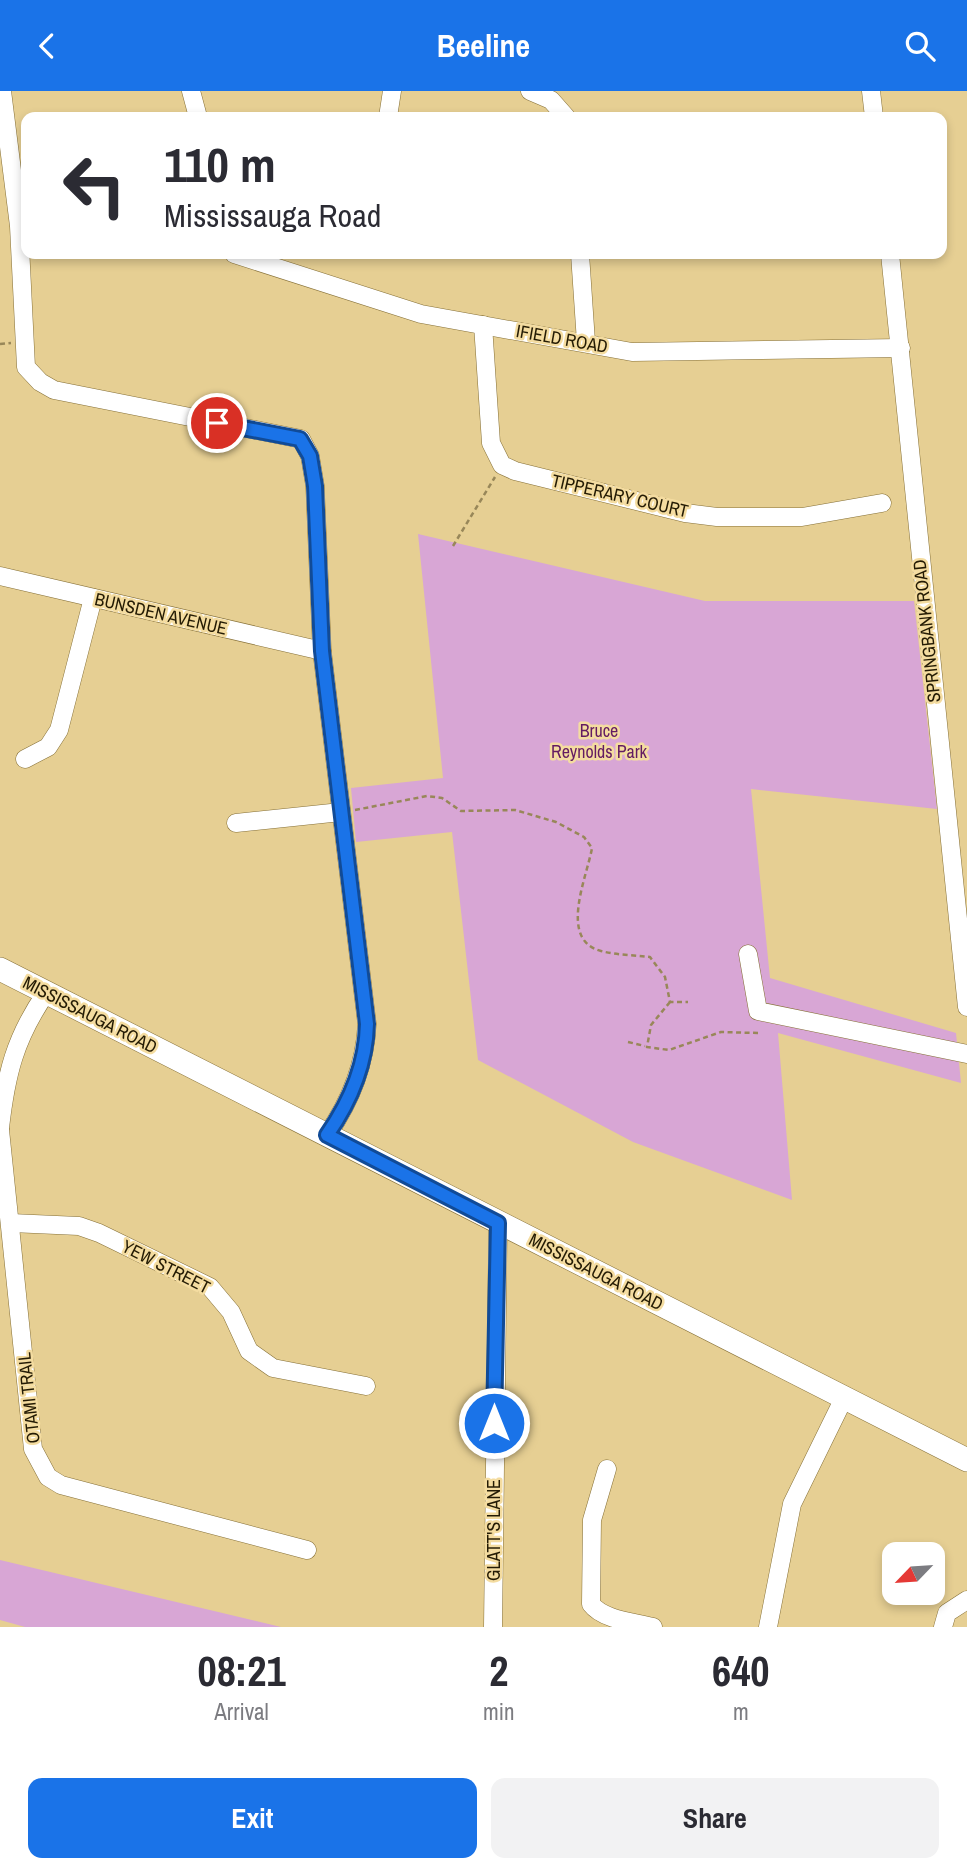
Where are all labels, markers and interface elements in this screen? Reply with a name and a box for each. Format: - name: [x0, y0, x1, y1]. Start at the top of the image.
- text: Beeline: [437, 24, 530, 67]
- icon: back: [28, 27, 66, 65]
- icon: search: [901, 27, 939, 65]
- text: 110 m: [164, 131, 276, 197]
- icon: left: [49, 140, 140, 231]
- text: Mississauga Road: [164, 194, 381, 237]
- street label: IFIELD ROAD: [514, 318, 610, 359]
- pin: [187, 393, 247, 453]
- icon: arrive: [198, 404, 236, 442]
- street label: TIPPERARY COURT: [549, 468, 691, 523]
- street label: SPRINGBANK ROAD: [907, 558, 946, 704]
- street label: BUNSDEN AVENUE: [92, 586, 230, 641]
- park label: Bruce Reynolds Park: [551, 718, 648, 764]
- street label: MISSISSAUGA ROAD: [19, 970, 162, 1059]
- street label: MISSISSAUGA ROAD: [525, 1227, 668, 1316]
- street label: YEW STREET: [118, 1234, 215, 1299]
- street label: OTAMI TRAIL: [11, 1351, 46, 1445]
- position arrow: [457, 1386, 531, 1460]
- street label: GLATT'S LANE: [481, 1479, 506, 1581]
- north arrow: [882, 1542, 945, 1605]
- map controls: [882, 1542, 945, 1605]
- text: 08:21: [198, 1643, 286, 1699]
- text: 2: [489, 1643, 508, 1699]
- text: 640: [712, 1643, 770, 1699]
- text: Arrival: [214, 1696, 269, 1727]
- text: min: [483, 1696, 515, 1727]
- text: m: [733, 1696, 749, 1727]
- button: Exit: [28, 1778, 477, 1858]
- button: Share: [491, 1778, 939, 1858]

